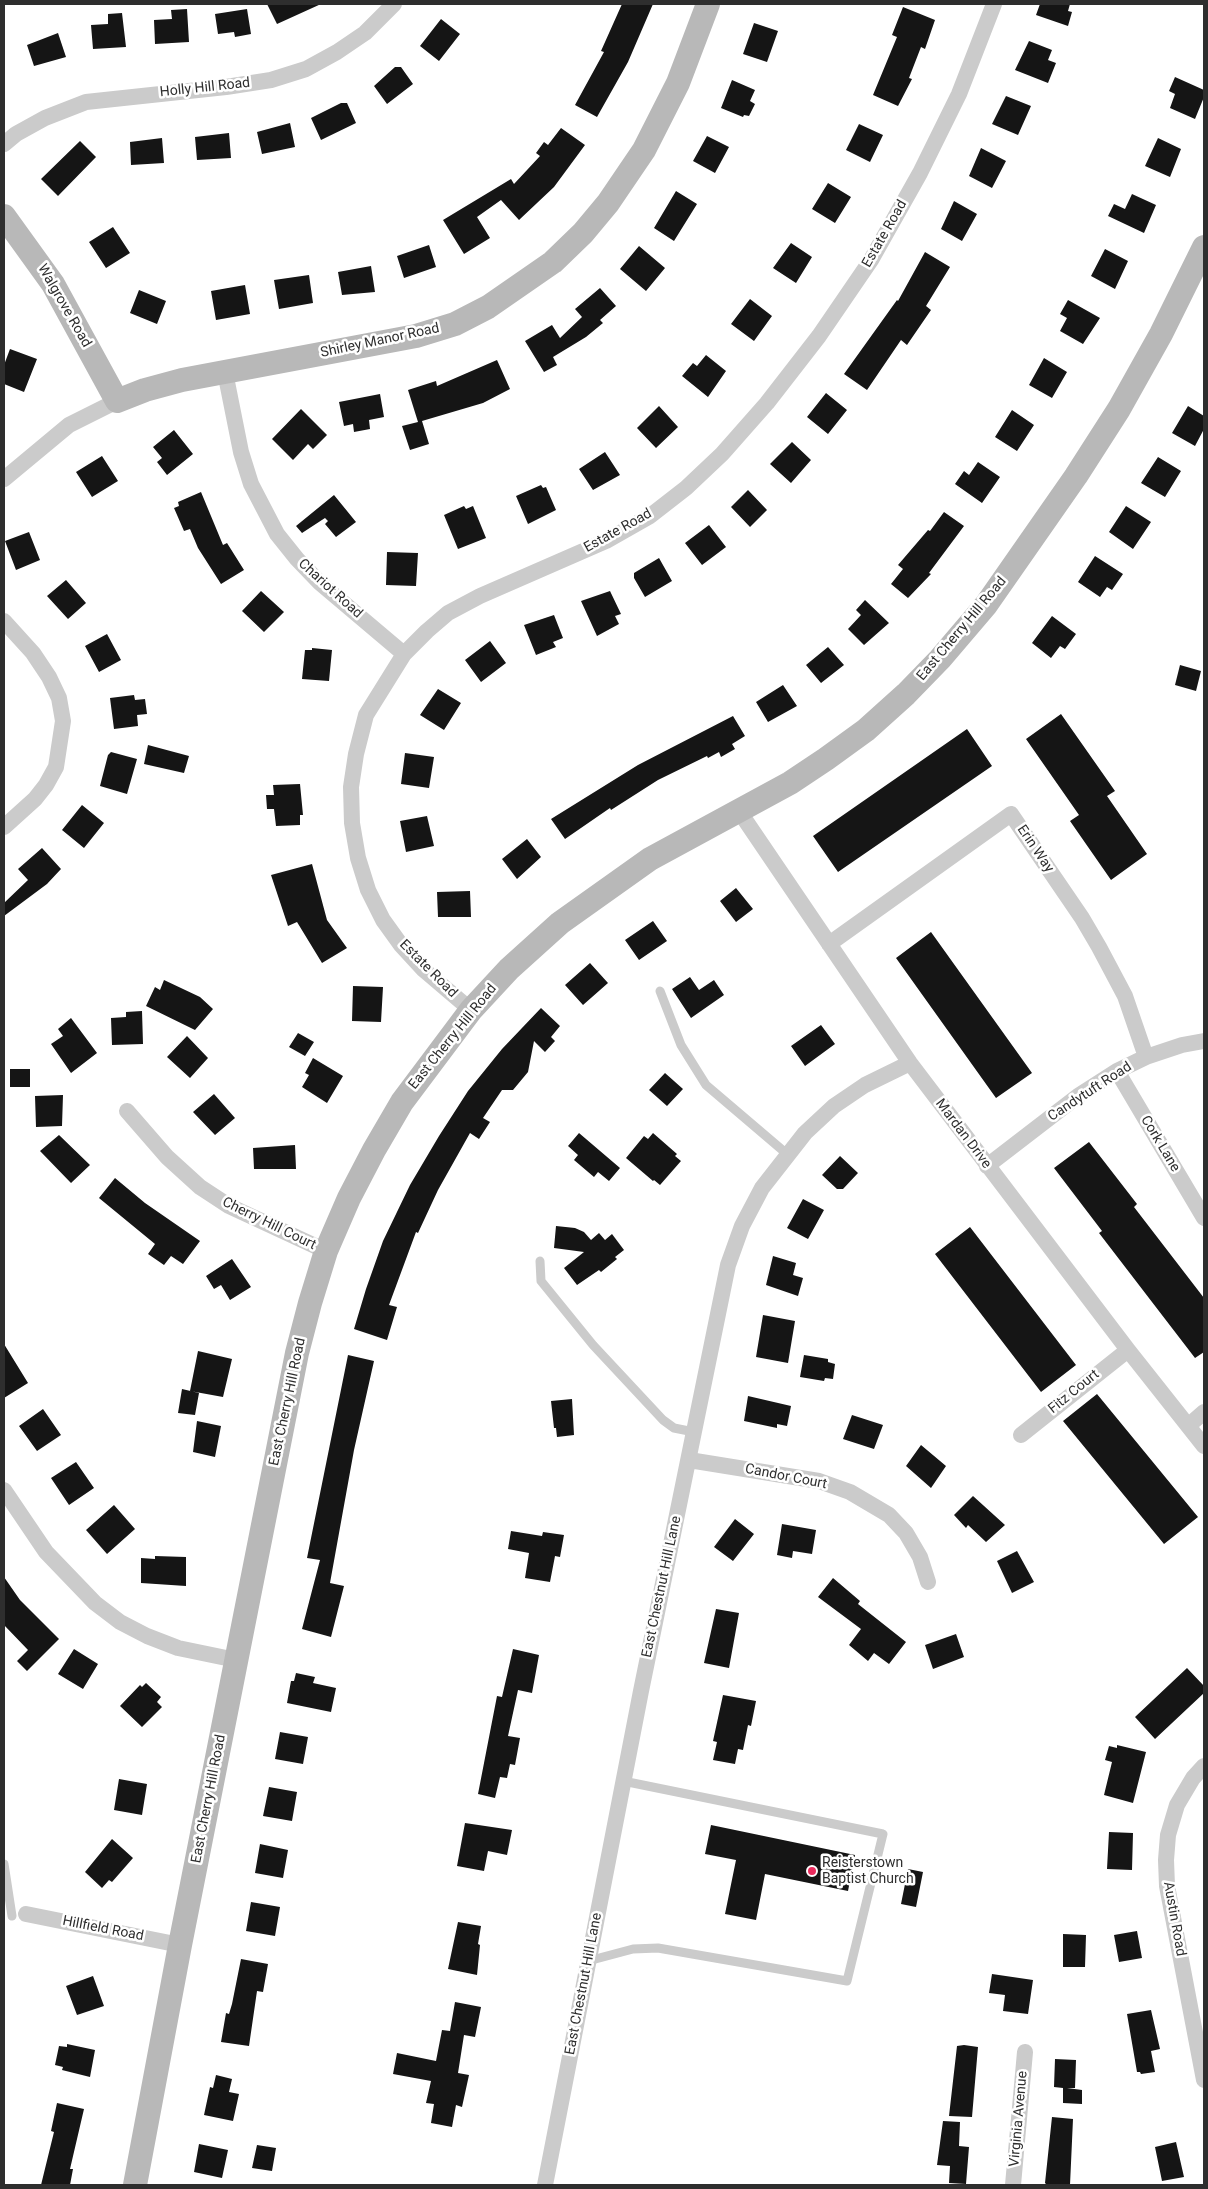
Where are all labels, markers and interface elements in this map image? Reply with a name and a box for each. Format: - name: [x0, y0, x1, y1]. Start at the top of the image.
- street label: Holly Hill Road: [159, 75, 251, 101]
- street label: Estate Road: [859, 197, 911, 271]
- street label: Walgrove Road: [33, 261, 95, 351]
- street label: Shirley Manor Road: [319, 320, 441, 362]
- street label: Estate Road: [581, 505, 655, 557]
- street label: Chariot Road: [294, 556, 366, 622]
- street label: East Cherry Hill Road: [914, 574, 1010, 684]
- street label: Erin Way: [1013, 822, 1057, 876]
- street label: Estate Road: [396, 937, 460, 1001]
- street label: East Cherry Hill Road: [405, 981, 501, 1093]
- street label: Candytuft Road: [1045, 1059, 1135, 1125]
- street label: Mardan Drive: [931, 1096, 995, 1172]
- street label: Cork Lane: [1137, 1113, 1183, 1175]
- street label: Cherry Hill Court: [219, 1194, 319, 1254]
- street label: East Cherry Hill Road: [266, 1336, 310, 1468]
- street label: Fitz Court: [1045, 1366, 1103, 1418]
- street label: Candor Court: [744, 1461, 828, 1493]
- street label: East Chestnut Hill Lane: [639, 1515, 685, 1659]
- street label: East Cherry Hill Road: [188, 1733, 230, 1865]
- place label: Reisterstown Baptist Church: [822, 1855, 914, 1888]
- marker: Reisterstown Baptist Church: [806, 1865, 818, 1877]
- street label: Austin Road: [1159, 1880, 1189, 1958]
- street label: East Chestnut Hill Lane: [562, 1912, 606, 2056]
- street label: Hillfield Road: [61, 1913, 145, 1945]
- street label: Virginia Avenue: [1006, 2070, 1032, 2168]

